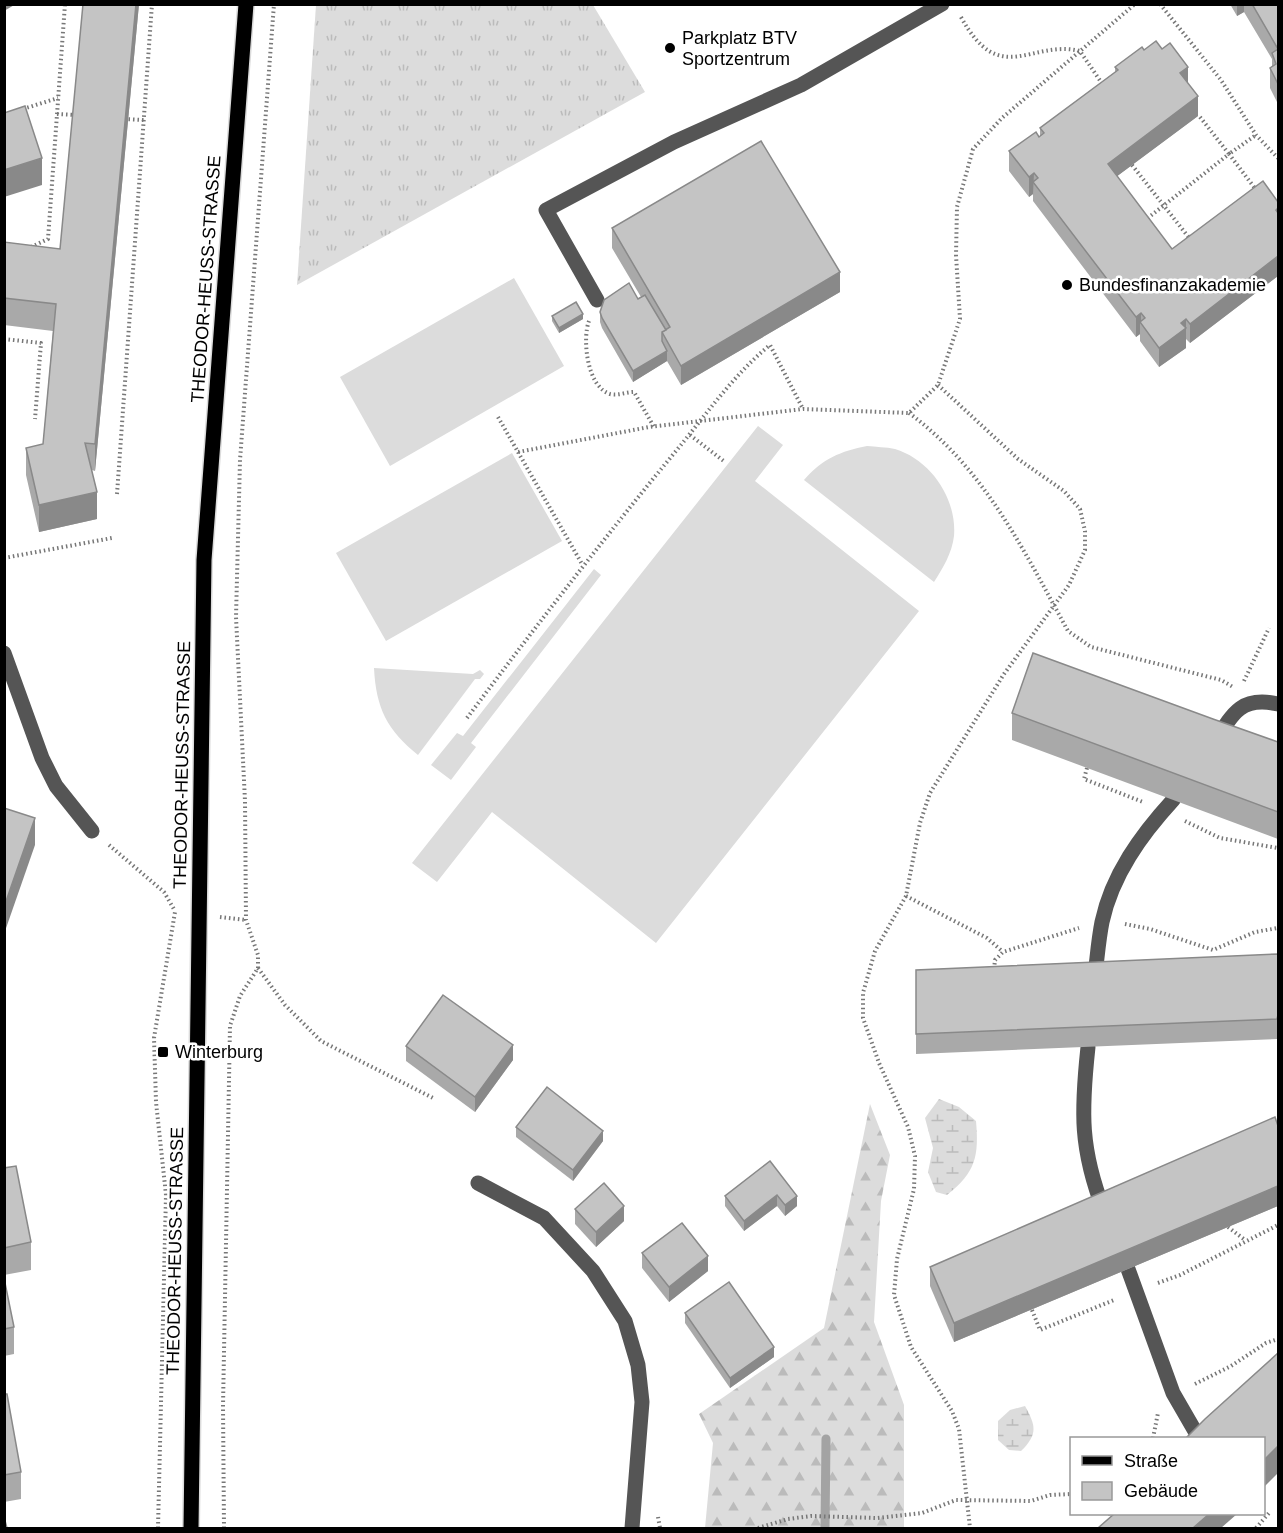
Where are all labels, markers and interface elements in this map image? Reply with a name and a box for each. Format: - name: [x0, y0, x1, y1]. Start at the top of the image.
- place label: Parkplatz BTV Sportzentrum: [682, 28, 797, 69]
- marker: Parkplatz BTV Sportzentrum: [663, 41, 677, 55]
- street label: THEODOR-HEUSS-STRASSE: [187, 155, 225, 403]
- place label: Bundesfinanzakademie: [1079, 275, 1266, 295]
- marker: Bundesfinanzakademie: [1060, 278, 1074, 292]
- street label: THEODOR-HEUSS-STRASSE: [170, 641, 194, 889]
- place label: Winterburg: [175, 1042, 263, 1062]
- marker: Winterburg: [156, 1045, 170, 1059]
- street label: THEODOR-HEUSS-STRASSE: [163, 1127, 187, 1375]
- legend: [1070, 1437, 1265, 1515]
- text: Straße: [1124, 1451, 1178, 1471]
- text: Gebäude: [1124, 1481, 1198, 1501]

